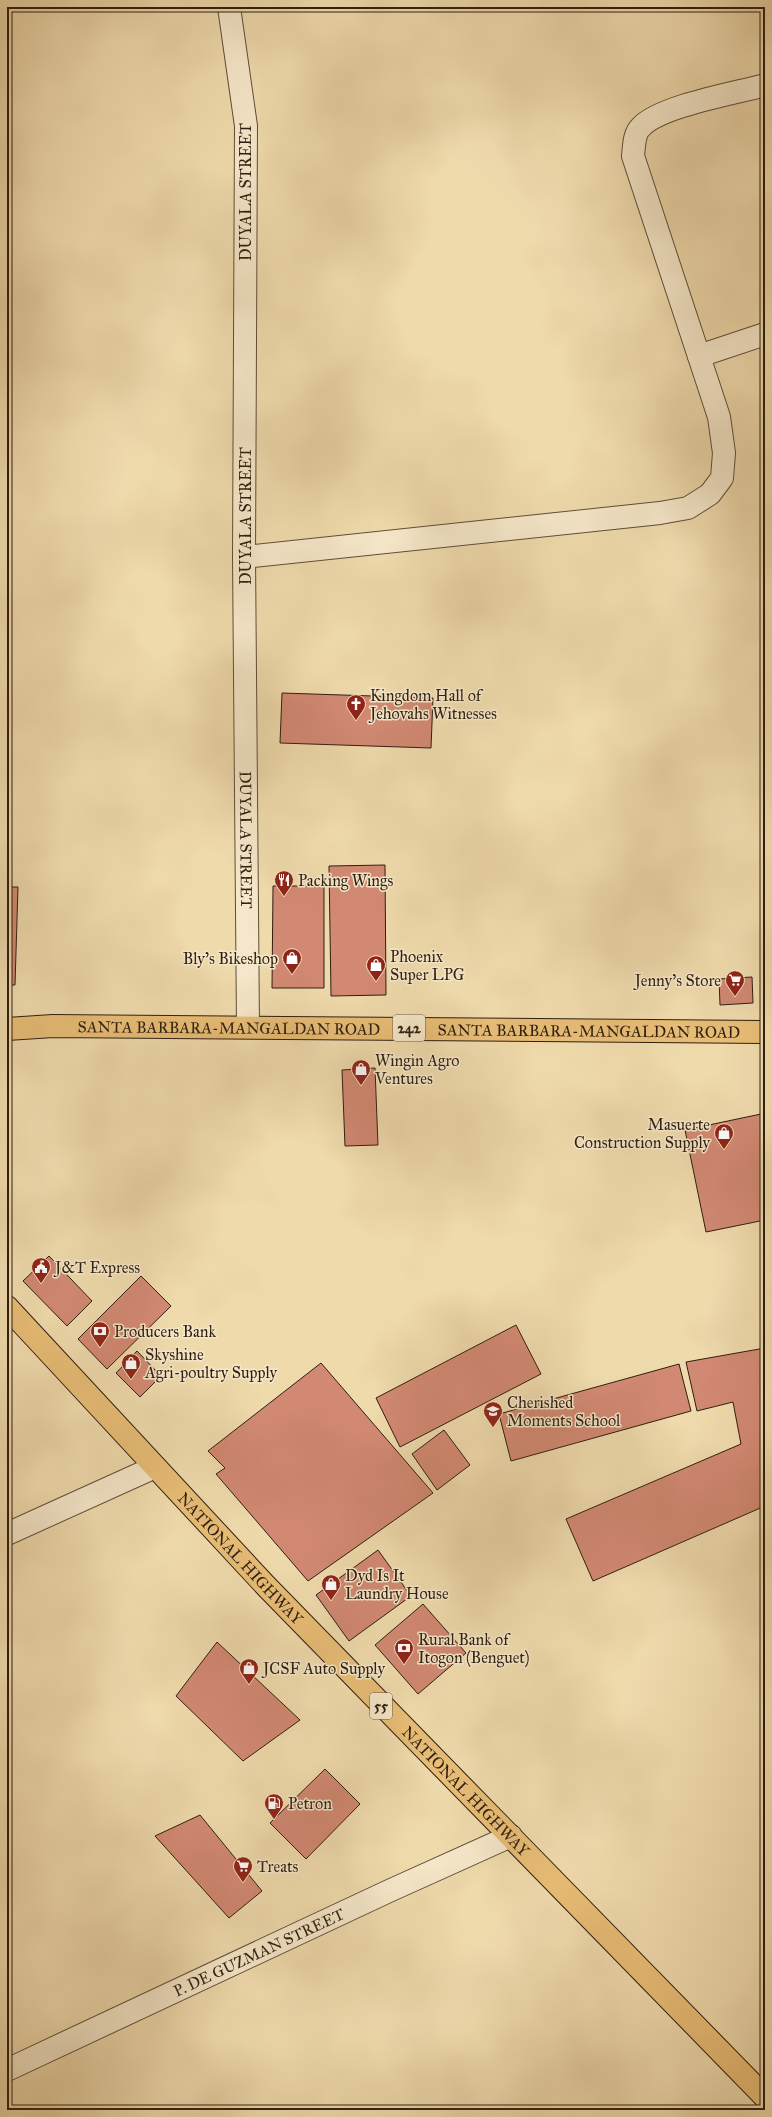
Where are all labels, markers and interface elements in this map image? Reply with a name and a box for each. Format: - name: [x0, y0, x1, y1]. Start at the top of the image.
- street label: DUYALA STREET: [236, 123, 255, 261]
- street label: DUYALA STREET: [236, 447, 255, 585]
- place label: Kingdom Hall of Jehovahs Witnesses: [368, 686, 497, 724]
- church icon: Kingdom Hall of Jehovahs Witnesses: [345, 693, 367, 721]
- street label: DUYALA STREET: [236, 771, 256, 909]
- restaurant icon: Packing Wings: [273, 869, 295, 897]
- place label: Packing Wings: [298, 871, 393, 891]
- shop icon: Bly's Bikeshop: [281, 947, 303, 975]
- place label: Phoenix Super LPG: [390, 947, 465, 984]
- place label: Bly's Bikeshop: [183, 949, 278, 968]
- shop icon: Phoenix Super LPG: [365, 954, 387, 982]
- supermarket icon: Jenny's Store: [724, 969, 746, 997]
- place label: Jenny's Store: [633, 971, 721, 991]
- road number: 242: [393, 1015, 425, 1041]
- street label: SANTA BARBARA-MANGALDAN ROAD: [78, 1017, 380, 1038]
- street label: SANTA BARBARA-MANGALDAN ROAD: [438, 1020, 740, 1041]
- place label: Wingin Agro Ventures: [374, 1051, 460, 1088]
- shop icon: Wingin Agro Ventures: [350, 1058, 372, 1086]
- place label: Masuerte Construction Supply: [574, 1115, 711, 1152]
- shop icon: Masuerte Construction Supply: [713, 1122, 735, 1150]
- public building icon: J&T Express: [30, 1256, 52, 1284]
- place label: J&T Express: [53, 1258, 140, 1278]
- bank icon: Producers Bank: [89, 1320, 111, 1348]
- place label: Producers Bank: [114, 1322, 216, 1341]
- place label: Skyshine Agri-poultry Supply: [144, 1345, 278, 1383]
- shop icon: Skyshine Agri-poultry Supply: [120, 1352, 142, 1380]
- place label: Cherished Moments School: [507, 1393, 621, 1430]
- school or university icon: Cherished Moments School: [482, 1400, 504, 1428]
- street label: NATIONAL HIGHWAY: [174, 1488, 308, 1629]
- place label: Dyd Is It Laundry House: [345, 1566, 449, 1603]
- shop icon: Dyd Is It Laundry House: [320, 1573, 342, 1601]
- place label: Rural Bank of Itogon (Benguet): [418, 1630, 530, 1668]
- bank icon: Rural Bank of Itogon (Benguet): [393, 1637, 415, 1665]
- shop icon: JCSF Auto Supply: [238, 1657, 260, 1685]
- place label: JCSF Auto Supply: [261, 1659, 385, 1679]
- road number: 55: [370, 1693, 392, 1719]
- street label: NATIONAL HIGHWAY: [398, 1722, 534, 1860]
- fuel station icon: Petron: [263, 1792, 285, 1820]
- place label: Petron: [288, 1794, 332, 1813]
- supermarket icon: Treats: [232, 1855, 254, 1883]
- place label: Treats: [257, 1857, 299, 1876]
- street label: P. DE GUZMAN STREET: [170, 1904, 347, 2000]

